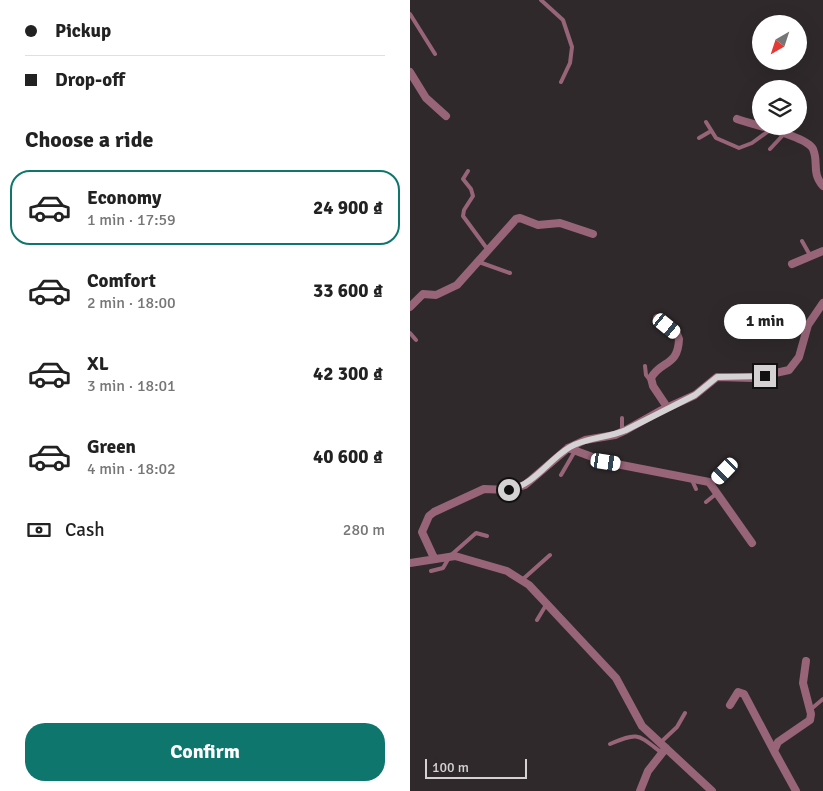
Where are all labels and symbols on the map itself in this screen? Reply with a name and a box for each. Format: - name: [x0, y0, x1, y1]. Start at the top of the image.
- north arrow: [752, 15, 808, 70]
- callout: 1 min: [724, 304, 806, 338]
- car: [650, 311, 683, 341]
- route end: [754, 365, 776, 387]
- car: [590, 452, 621, 472]
- car: [709, 455, 740, 487]
- route start: [498, 479, 520, 501]
- scale bar: [425, 756, 528, 779]

